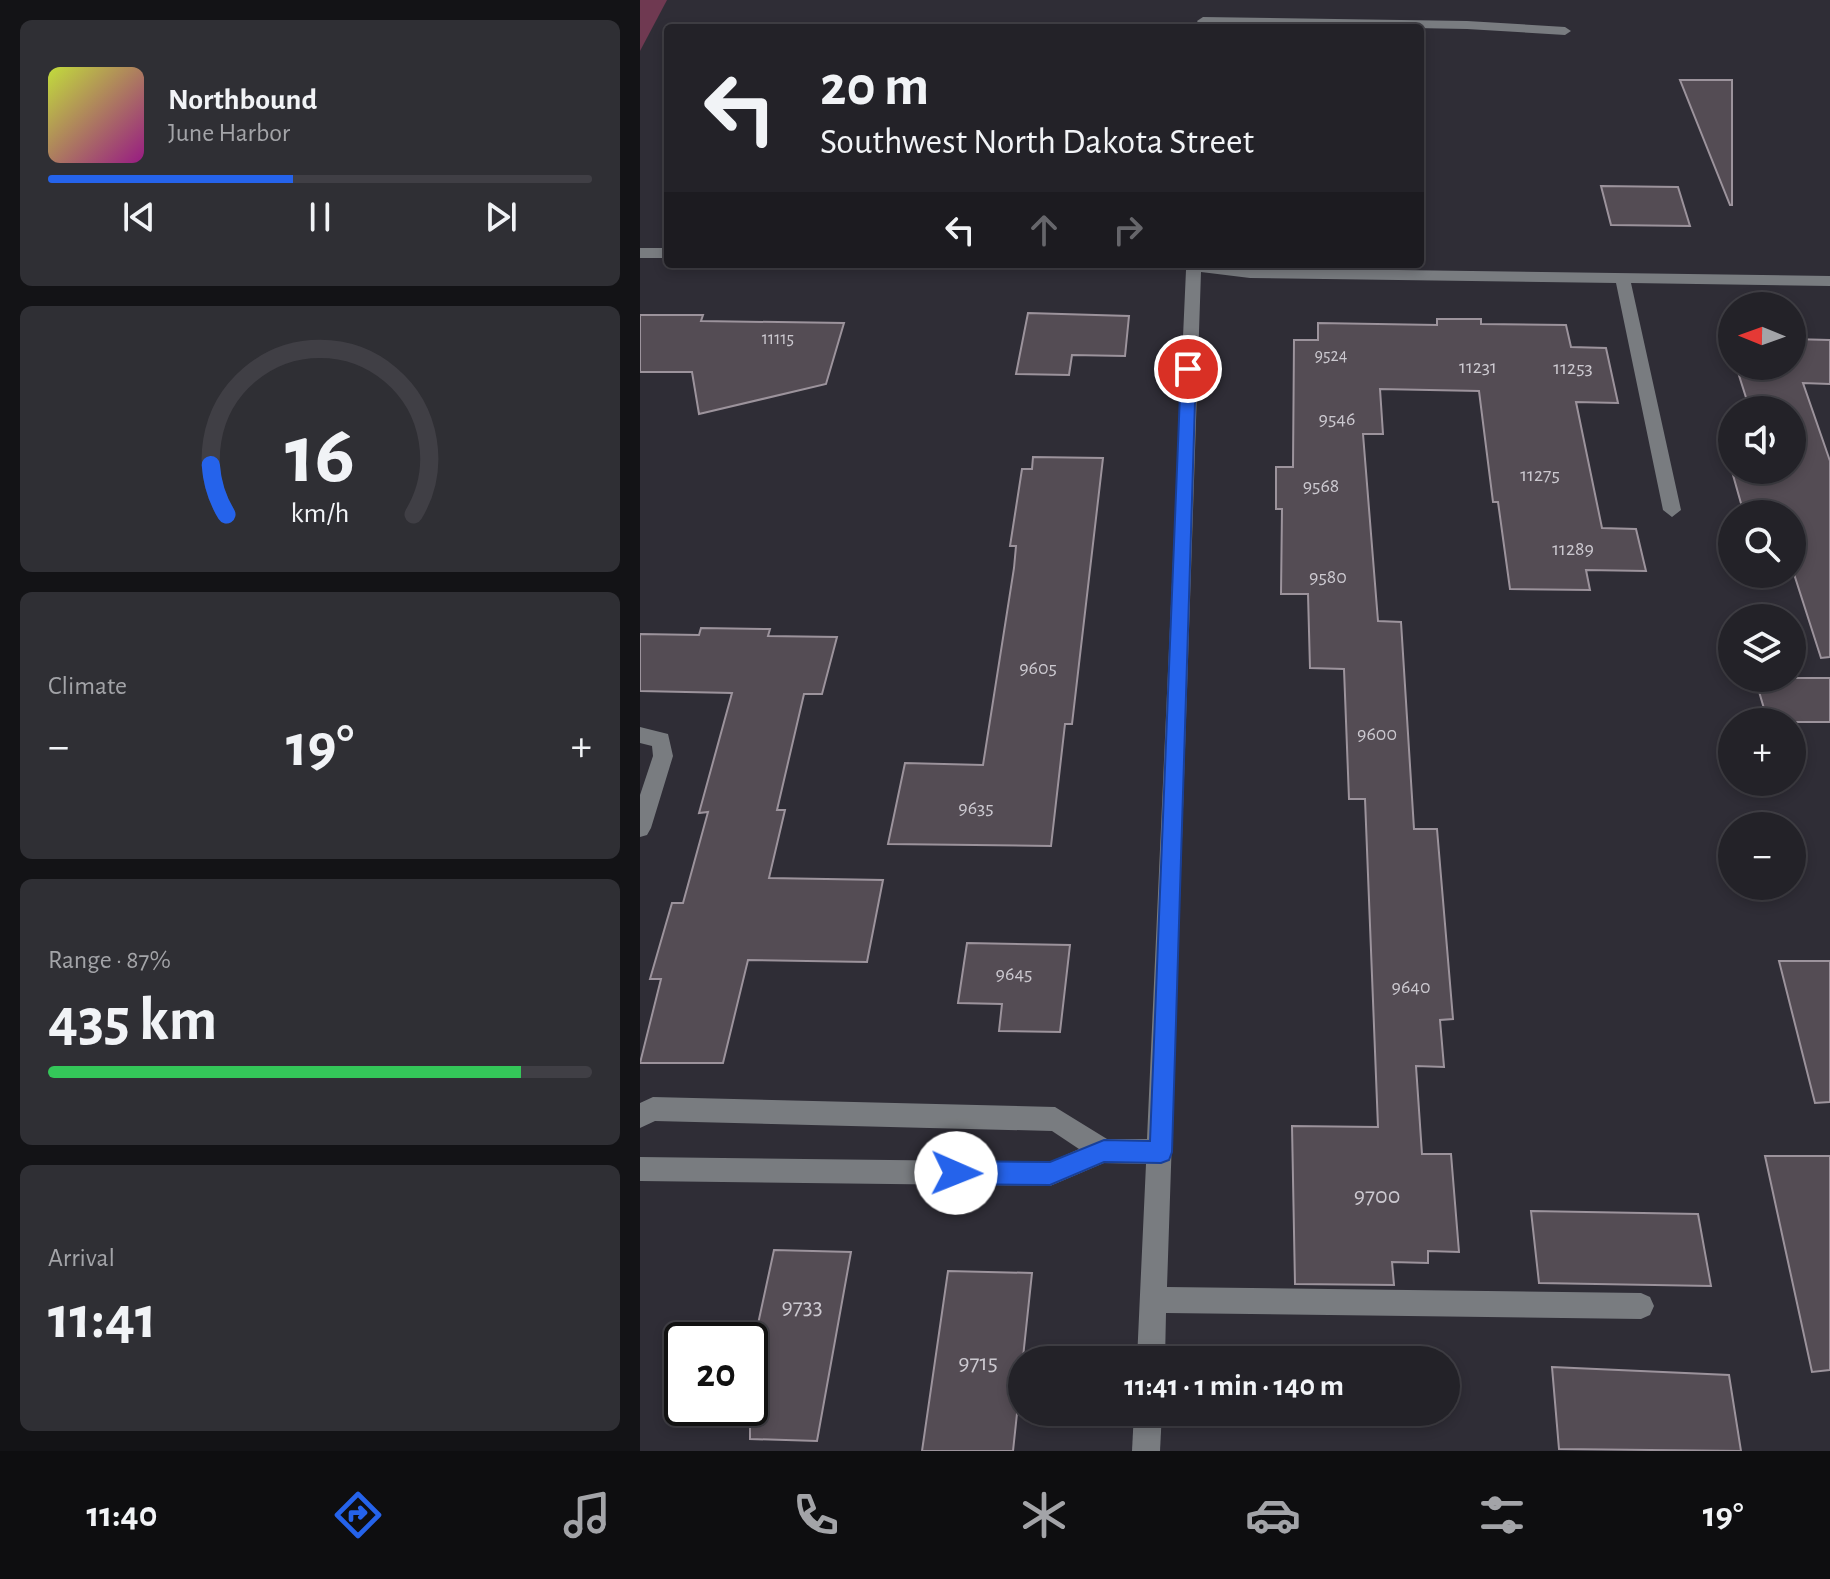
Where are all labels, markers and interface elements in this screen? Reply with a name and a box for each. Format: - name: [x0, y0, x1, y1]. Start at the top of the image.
- icon: left: [688, 56, 792, 160]
- text: 20 m: [820, 59, 929, 115]
- text: Northbound: [168, 85, 317, 115]
- text: June Harbor: [168, 120, 290, 146]
- text: Southwest North Dakota Street: [820, 124, 1254, 160]
- icon: previous: [117, 195, 161, 239]
- icon: pause: [298, 195, 342, 239]
- icon: next: [479, 195, 523, 239]
- icon: left: [938, 208, 982, 252]
- icon: ahead: [1022, 208, 1066, 252]
- icon: right: [1106, 208, 1150, 252]
- north arrow: [1718, 292, 1806, 380]
- map controls: [1718, 292, 1806, 900]
- house number: 11115: [762, 330, 794, 348]
- pin: [1154, 335, 1222, 403]
- icon: arrive: [1166, 347, 1210, 391]
- house number: 9524: [1315, 347, 1348, 365]
- house number: 11231: [1459, 357, 1497, 377]
- house number: 11253: [1553, 358, 1593, 378]
- button: sound: [1718, 396, 1806, 484]
- house number: 9546: [1319, 409, 1355, 429]
- text: 16: [285, 414, 355, 498]
- house number: 11275: [1520, 465, 1560, 485]
- house number: 9568: [1303, 476, 1339, 496]
- text: km/h: [291, 499, 349, 528]
- button: search: [1718, 500, 1806, 588]
- house number: 11289: [1552, 539, 1594, 559]
- house number: 9580: [1309, 567, 1347, 587]
- button: layers: [1718, 604, 1806, 692]
- house number: 9605: [1019, 658, 1057, 678]
- text: Climate: [48, 673, 127, 699]
- button: +: [1718, 708, 1806, 796]
- text: 19°: [286, 717, 354, 777]
- house number: 9600: [1357, 724, 1397, 744]
- text: −: [48, 725, 69, 769]
- text: +: [571, 725, 592, 769]
- house number: 9635: [958, 798, 994, 818]
- button: −: [1718, 812, 1806, 900]
- text: Range · 87%: [48, 947, 171, 973]
- house number: 9645: [996, 964, 1032, 984]
- house number: 9640: [1392, 977, 1430, 997]
- text: 435 km: [48, 991, 217, 1051]
- position arrow: [914, 1131, 998, 1215]
- house number: 9700: [1354, 1184, 1400, 1208]
- text: Arrival: [48, 1245, 115, 1271]
- text: 11:41: [48, 1289, 157, 1349]
- house number: 9733: [781, 1295, 823, 1319]
- speed limit sign: 20: [664, 1322, 768, 1426]
- house number: 9715: [958, 1351, 998, 1375]
- text: 11:41 · 1 min · 140 m: [1124, 1371, 1344, 1401]
- icon: directions: [330, 1487, 386, 1543]
- icon: music: [559, 1487, 615, 1543]
- icon: phone: [788, 1487, 844, 1543]
- icon: climate: [1016, 1487, 1072, 1543]
- icon: car: [1245, 1487, 1301, 1543]
- icon: filters: [1474, 1487, 1530, 1543]
- text: 11:40: [86, 1497, 157, 1533]
- text: 19°: [1703, 1497, 1744, 1533]

